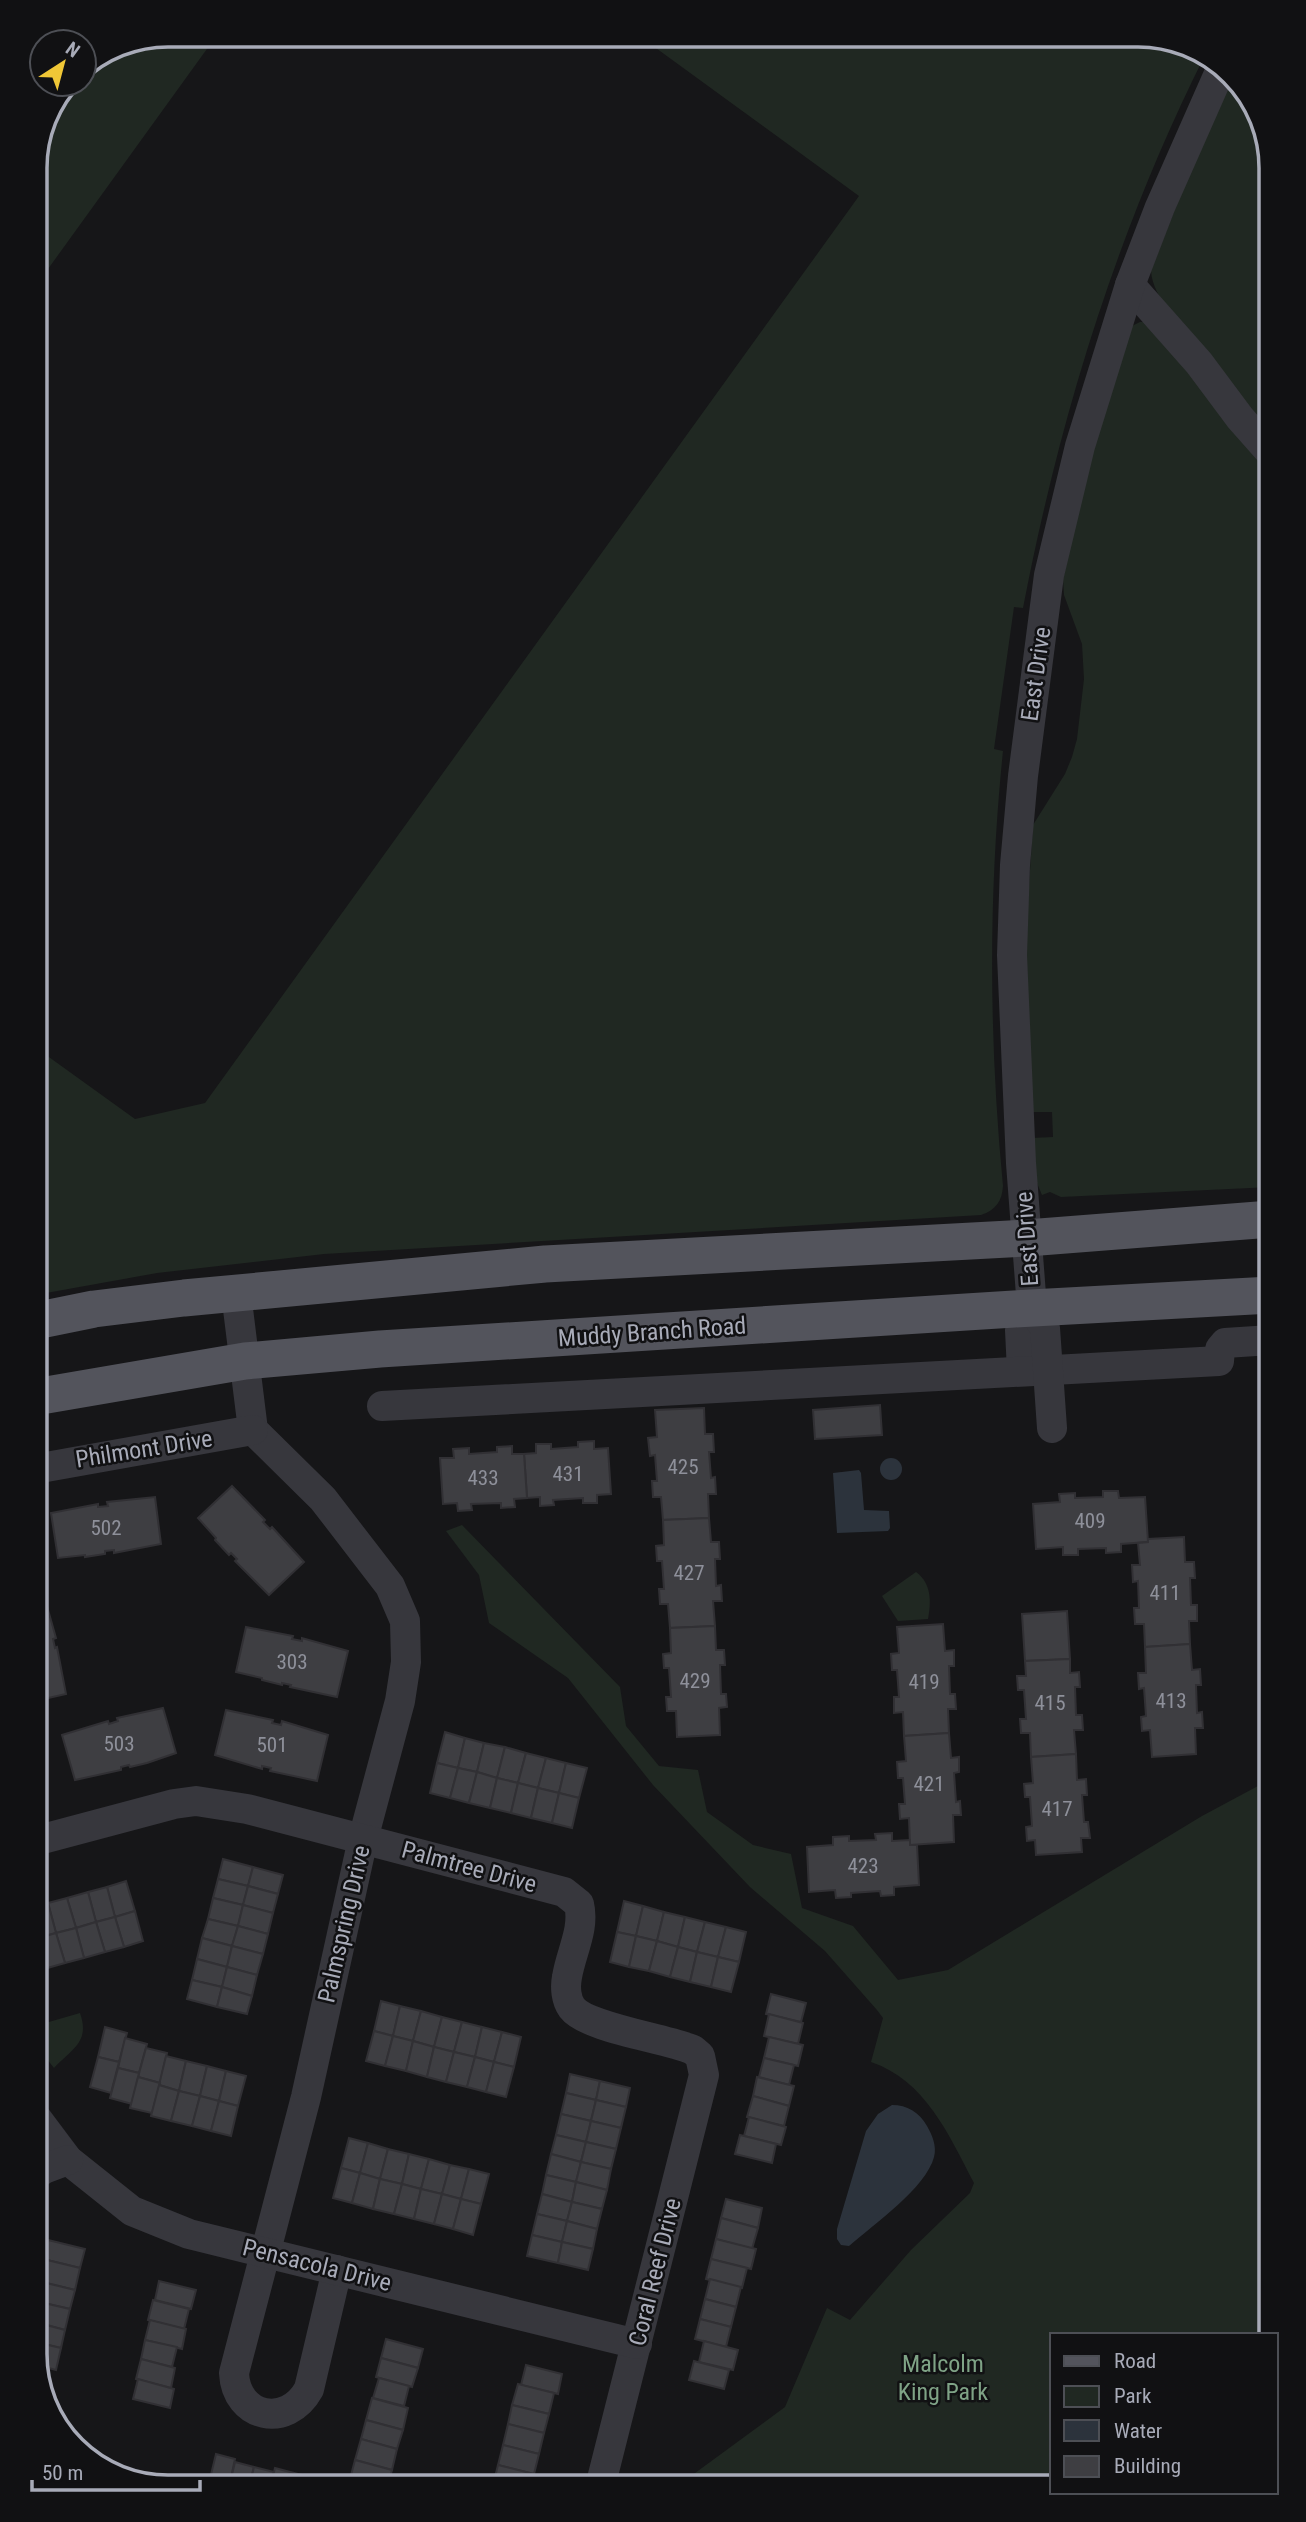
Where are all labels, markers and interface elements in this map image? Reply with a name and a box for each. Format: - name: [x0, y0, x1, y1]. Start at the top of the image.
- north arrow: [28, 28, 98, 98]
- text: N: [61, 37, 84, 62]
- street label: East Drive: [1016, 625, 1056, 723]
- street label: East Drive: [1010, 1191, 1044, 1287]
- street label: Muddy Branch Road: [557, 1311, 747, 1353]
- street label: Philmont Drive: [74, 1424, 214, 1474]
- house number: 425: [667, 1455, 699, 1479]
- house number: 431: [552, 1462, 584, 1486]
- house number: 433: [467, 1466, 499, 1490]
- house number: 409: [1074, 1509, 1106, 1533]
- house number: 502: [90, 1516, 122, 1540]
- house number: 427: [673, 1561, 705, 1585]
- house number: 411: [1149, 1581, 1181, 1605]
- house number: 303: [276, 1650, 308, 1674]
- house number: 429: [679, 1669, 711, 1693]
- house number: 419: [908, 1670, 940, 1694]
- house number: 413: [1155, 1689, 1187, 1713]
- house number: 415: [1034, 1691, 1066, 1715]
- house number: 503: [103, 1732, 135, 1756]
- house number: 501: [256, 1733, 288, 1757]
- house number: 421: [913, 1772, 945, 1796]
- house number: 417: [1041, 1797, 1073, 1821]
- street label: Palmtree Drive: [399, 1836, 539, 1898]
- street label: Palmspring Drive: [312, 1843, 376, 2005]
- house number: 423: [847, 1854, 879, 1878]
- street label: Coral Reef Drive: [623, 2195, 687, 2349]
- street label: Pensacola Drive: [240, 2233, 394, 2297]
- legend: [1050, 2333, 1278, 2494]
- text: Road: [1114, 2349, 1156, 2373]
- park label: Malcolm King Park: [898, 2350, 988, 2406]
- text: Park: [1114, 2384, 1152, 2408]
- text: Water: [1114, 2419, 1162, 2443]
- scale bar: [32, 2448, 200, 2492]
- text: Building: [1114, 2454, 1181, 2478]
- text: 50 m: [42, 2461, 83, 2485]

